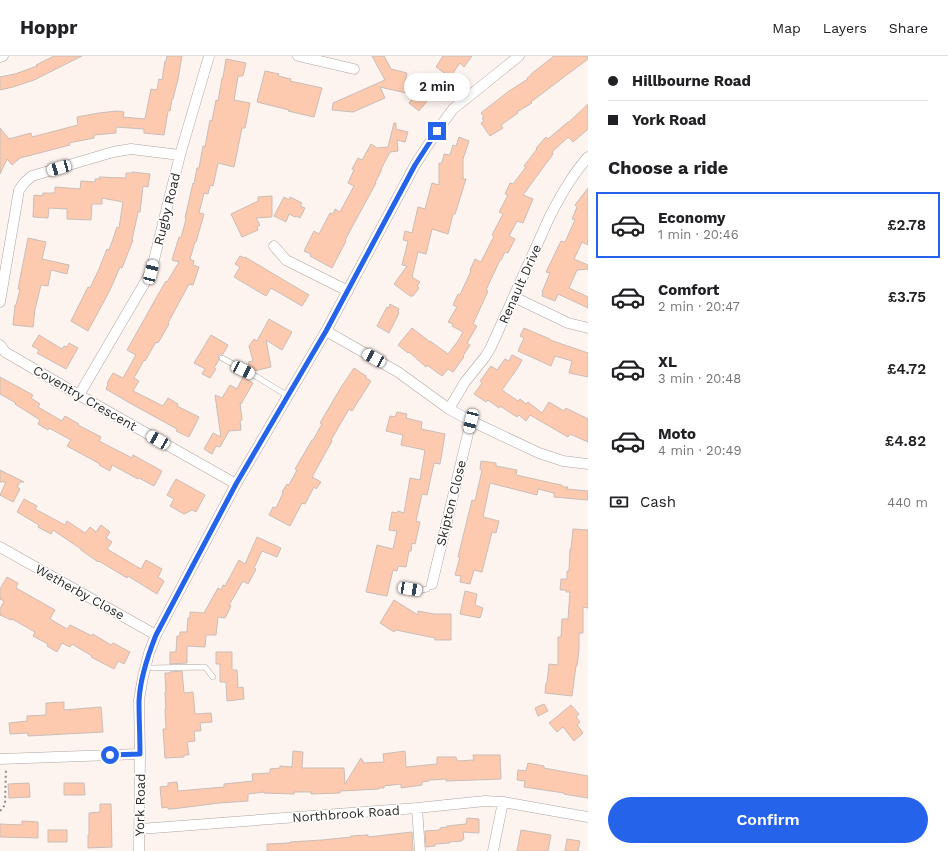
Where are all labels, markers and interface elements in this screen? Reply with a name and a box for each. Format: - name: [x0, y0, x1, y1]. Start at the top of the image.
- text: Hoppr: [20, 16, 77, 39]
- text: Map: [772, 20, 801, 36]
- text: Layers: [823, 20, 867, 36]
- text: Share: [889, 20, 928, 36]
- text: Hillbourne Road: [632, 72, 751, 90]
- callout: 2 min: [404, 73, 470, 101]
- text: 2 min: [419, 79, 455, 94]
- text: York Road: [632, 111, 706, 129]
- route end: [428, 122, 446, 140]
- text: Choose a ride: [608, 157, 728, 178]
- car: [46, 159, 72, 177]
- street label: Rugby Road: [151, 171, 183, 247]
- icon: car: [610, 207, 646, 243]
- text: Economy: [658, 209, 725, 227]
- text: £2.78: [887, 216, 926, 234]
- text: 1 min · 20:46: [658, 227, 739, 242]
- street label: Renault Drive: [496, 242, 544, 326]
- car: [142, 259, 160, 285]
- icon: car: [610, 279, 646, 315]
- text: Comfort: [658, 281, 719, 299]
- text: £3.75: [888, 288, 926, 306]
- text: 2 min · 20:47: [658, 299, 740, 314]
- car: [361, 347, 387, 369]
- icon: car: [610, 351, 646, 387]
- text: XL: [658, 353, 677, 371]
- car: [230, 359, 256, 381]
- text: £4.72: [887, 360, 926, 378]
- street label: Coventry Crescent: [31, 362, 140, 434]
- text: 3 min · 20:48: [658, 371, 741, 386]
- car: [462, 408, 480, 434]
- icon: car: [610, 423, 646, 459]
- text: Moto: [658, 425, 696, 443]
- car: [145, 429, 171, 451]
- text: £4.82: [885, 432, 926, 450]
- text: 4 min · 20:49: [658, 443, 742, 458]
- street label: Skipton Close: [433, 459, 469, 547]
- icon: cash: [608, 491, 630, 513]
- text: Cash: [640, 493, 676, 511]
- text: 440 m: [887, 495, 928, 510]
- street label: Wetherby Close: [33, 561, 127, 623]
- car: [397, 581, 423, 597]
- route start: [101, 746, 119, 764]
- street label: York Road: [132, 773, 148, 837]
- button: Confirm: [608, 797, 928, 843]
- street label: Northbrook Road: [292, 803, 400, 825]

